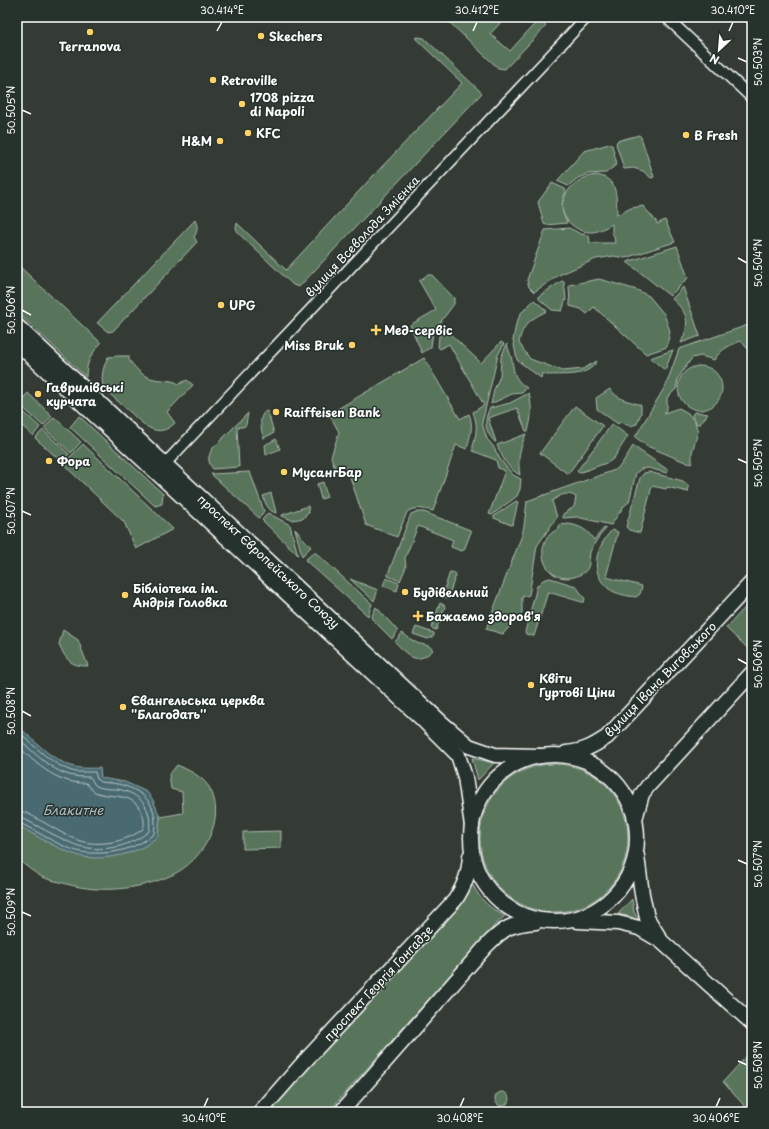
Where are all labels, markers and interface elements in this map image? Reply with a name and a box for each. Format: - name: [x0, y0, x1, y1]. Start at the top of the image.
- text: 30.414°E: [200, 2, 244, 17]
- text: 30.412°E: [455, 2, 499, 17]
- text: 30.410°E: [711, 2, 755, 17]
- marker: Terranova: [85, 27, 95, 37]
- place label: Skechers: [269, 27, 323, 45]
- north arrow: [699, 30, 739, 70]
- marker: Skechers: [256, 31, 266, 41]
- place label: Terranova: [59, 37, 122, 55]
- text: 50.503°N: [750, 38, 765, 86]
- text: N: [706, 50, 722, 69]
- place label: Retroville: [221, 71, 278, 89]
- marker: Retroville: [208, 75, 218, 85]
- text: 50.505°N: [3, 85, 18, 134]
- place label: 1708 pizza di Napoli: [250, 88, 315, 120]
- marker: 1708 pizza di Napoli: [237, 99, 247, 109]
- place label: KFC: [256, 124, 281, 142]
- place label: B Fresh: [694, 126, 738, 144]
- marker: KFC: [243, 128, 253, 138]
- marker: B Fresh: [681, 130, 691, 140]
- place label: H&M: [182, 132, 212, 150]
- marker: H&M: [215, 136, 225, 146]
- street label: вулиця Всеволода Змієнка: [301, 171, 424, 301]
- text: 50.504°N: [750, 239, 765, 287]
- text: 50.506°N: [3, 285, 18, 334]
- place label: UPG: [229, 296, 256, 314]
- marker: UPG: [216, 300, 226, 310]
- place label: Мед-сервіс: [384, 321, 453, 339]
- marker: Мед-сервіс: [371, 325, 381, 335]
- place label: Miss Bruk: [284, 336, 344, 354]
- marker: Miss Bruk: [347, 340, 357, 350]
- place label: Гаврилівські курчата: [46, 378, 124, 410]
- marker: Гаврилівські курчата: [33, 389, 43, 399]
- place label: Raiffeisen Bank: [284, 403, 381, 421]
- marker: Raiffeisen Bank: [271, 407, 281, 417]
- text: 50.505°N: [750, 438, 765, 487]
- place label: Фора: [57, 452, 90, 470]
- marker: Фора: [44, 456, 54, 466]
- place label: МусангБар: [292, 463, 362, 481]
- marker: МусангБар: [279, 467, 289, 477]
- text: 50.507°N: [3, 487, 18, 535]
- street label: проспект Європейського Союзу: [194, 490, 344, 632]
- place label: Бібліотека ім. Андрія Головка: [132, 579, 228, 611]
- place label: Будівельний: [413, 583, 488, 601]
- marker: Будівельний: [400, 587, 410, 597]
- marker: Бібліотека ім. Андрія Головка: [120, 590, 130, 600]
- place label: Бажаємо здоров'я: [426, 607, 541, 625]
- marker: Бажаємо здоров'я: [413, 611, 423, 621]
- street label: вулиця Івана Виговського: [600, 617, 720, 741]
- text: 50.506°N: [750, 639, 765, 688]
- place label: Квіти Гуртові Ціни: [539, 669, 615, 701]
- marker: Квіти Гуртові Ціни: [526, 680, 536, 690]
- text: 50.508°N: [3, 687, 18, 735]
- place label: Євангельська церква ''Благодать'': [131, 691, 265, 723]
- marker: Євангельська церква ''Благодать'': [118, 702, 128, 712]
- water label: Блакитне: [43, 800, 104, 819]
- text: 50.507°N: [750, 840, 765, 888]
- text: 50.509°N: [3, 888, 18, 936]
- street label: проспект Георгія Гонгадзе: [319, 921, 437, 1045]
- text: 50.508°N: [750, 1041, 765, 1089]
- text: 30.410°E: [182, 1110, 226, 1125]
- text: 30.408°E: [436, 1110, 484, 1125]
- text: 30.406°E: [692, 1110, 740, 1125]

